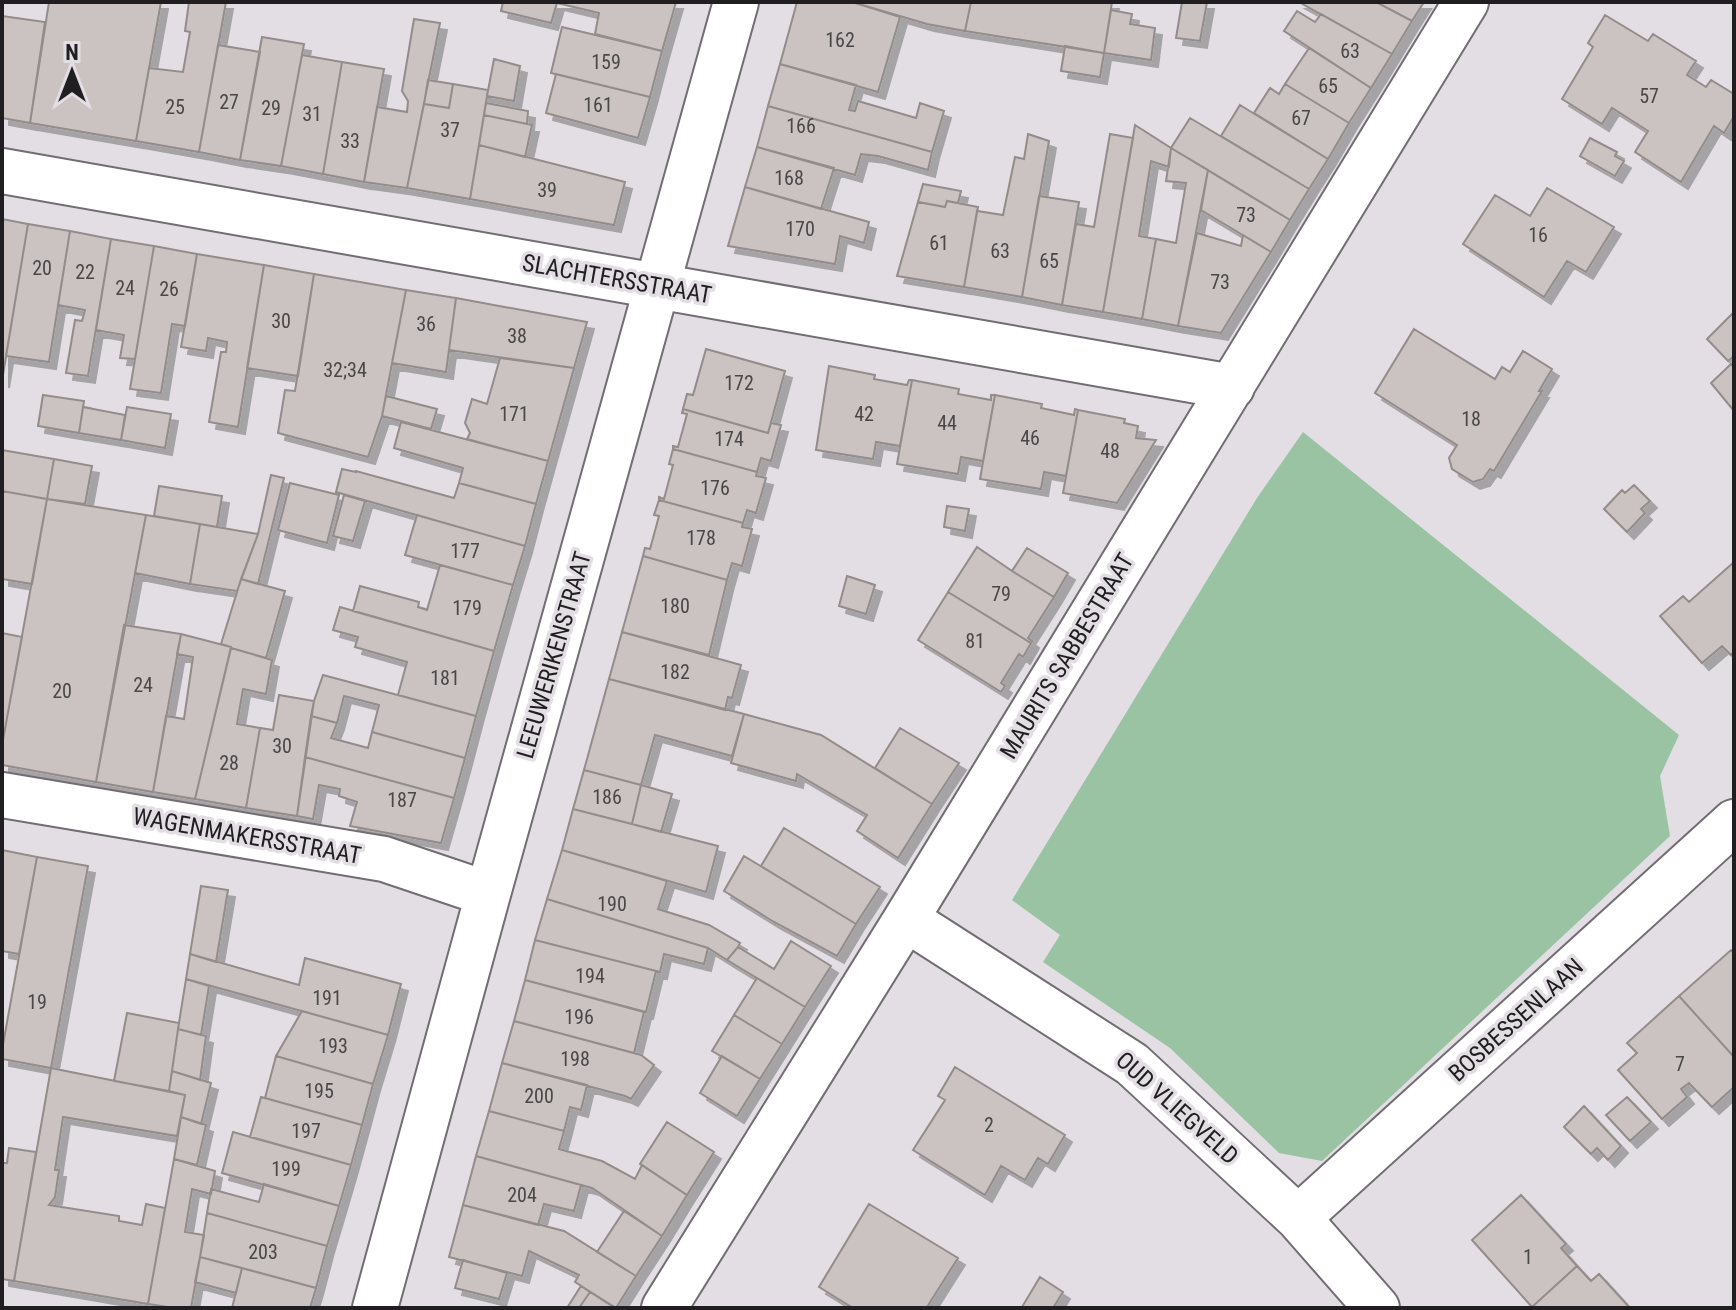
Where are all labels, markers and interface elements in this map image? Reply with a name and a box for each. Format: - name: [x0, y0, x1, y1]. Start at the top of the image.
- house number: 162: [825, 28, 855, 52]
- north arrow: [32, 32, 112, 112]
- house number: 63: [1340, 39, 1360, 63]
- text: N: [65, 40, 79, 65]
- house number: 159: [591, 50, 621, 74]
- house number: 65: [1318, 74, 1338, 98]
- house number: 57: [1639, 84, 1659, 108]
- house number: 27: [219, 90, 239, 114]
- house number: 161: [583, 93, 613, 117]
- house number: 25: [165, 95, 185, 119]
- house number: 29: [261, 96, 281, 120]
- house number: 31: [302, 102, 322, 126]
- house number: 67: [1291, 106, 1311, 130]
- house number: 166: [786, 114, 816, 138]
- house number: 37: [440, 118, 460, 142]
- house number: 33: [340, 129, 360, 153]
- house number: 168: [774, 166, 804, 190]
- house number: 39: [537, 178, 557, 202]
- house number: 73: [1236, 203, 1256, 227]
- house number: 170: [785, 217, 815, 241]
- house number: 16: [1528, 223, 1548, 247]
- house number: 61: [929, 231, 949, 255]
- house number: 63: [990, 239, 1010, 263]
- street label: SLACHTERSSTRAAT: [520, 249, 714, 309]
- house number: 65: [1039, 249, 1059, 273]
- house number: 20: [32, 256, 52, 280]
- house number: 22: [75, 260, 95, 284]
- house number: 73: [1210, 270, 1230, 294]
- house number: 24: [115, 276, 135, 300]
- house number: 26: [159, 277, 179, 301]
- house number: 30: [271, 309, 291, 333]
- house number: 36: [416, 312, 436, 336]
- house number: 38: [507, 324, 527, 348]
- house number: 32;34: [323, 358, 367, 382]
- house number: 172: [724, 371, 754, 395]
- house number: 171: [499, 402, 529, 426]
- house number: 42: [854, 402, 874, 426]
- house number: 18: [1461, 407, 1481, 431]
- house number: 44: [937, 411, 957, 435]
- house number: 46: [1020, 426, 1040, 450]
- house number: 174: [714, 427, 744, 451]
- house number: 48: [1100, 439, 1120, 463]
- house number: 176: [700, 476, 730, 500]
- house number: 178: [686, 526, 716, 550]
- house number: 177: [450, 539, 480, 563]
- street label: LEEUWERIKENSTRAAT: [511, 548, 597, 762]
- street label: MAURITS SABBESTRAAT: [995, 548, 1139, 764]
- house number: 79: [991, 582, 1011, 606]
- house number: 180: [660, 594, 690, 618]
- house number: 179: [452, 596, 482, 620]
- house number: 81: [965, 629, 985, 653]
- house number: 182: [660, 660, 690, 684]
- house number: 181: [430, 666, 460, 690]
- house number: 24: [133, 673, 153, 697]
- house number: 20: [52, 679, 72, 703]
- house number: 30: [272, 734, 292, 758]
- house number: 28: [219, 751, 239, 775]
- house number: 186: [592, 785, 622, 809]
- house number: 187: [387, 788, 417, 812]
- street label: WAGENMAKERSSTRAAT: [131, 802, 363, 870]
- house number: 190: [597, 892, 627, 916]
- street label: BOSBESSENLAAN: [1443, 952, 1589, 1088]
- house number: 194: [575, 964, 605, 988]
- house number: 191: [312, 986, 342, 1010]
- house number: 19: [27, 990, 47, 1014]
- house number: 196: [564, 1005, 594, 1029]
- house number: 193: [318, 1034, 348, 1058]
- street label: OUD VLIEGVELD: [1110, 1046, 1244, 1170]
- house number: 198: [560, 1047, 590, 1071]
- house number: 7: [1675, 1052, 1685, 1076]
- house number: 195: [304, 1079, 334, 1103]
- house number: 200: [524, 1084, 554, 1108]
- house number: 2: [984, 1113, 994, 1137]
- house number: 197: [291, 1119, 321, 1143]
- house number: 199: [271, 1157, 301, 1181]
- house number: 204: [507, 1183, 537, 1207]
- house number: 203: [248, 1240, 278, 1264]
- house number: 1: [1523, 1245, 1533, 1269]

